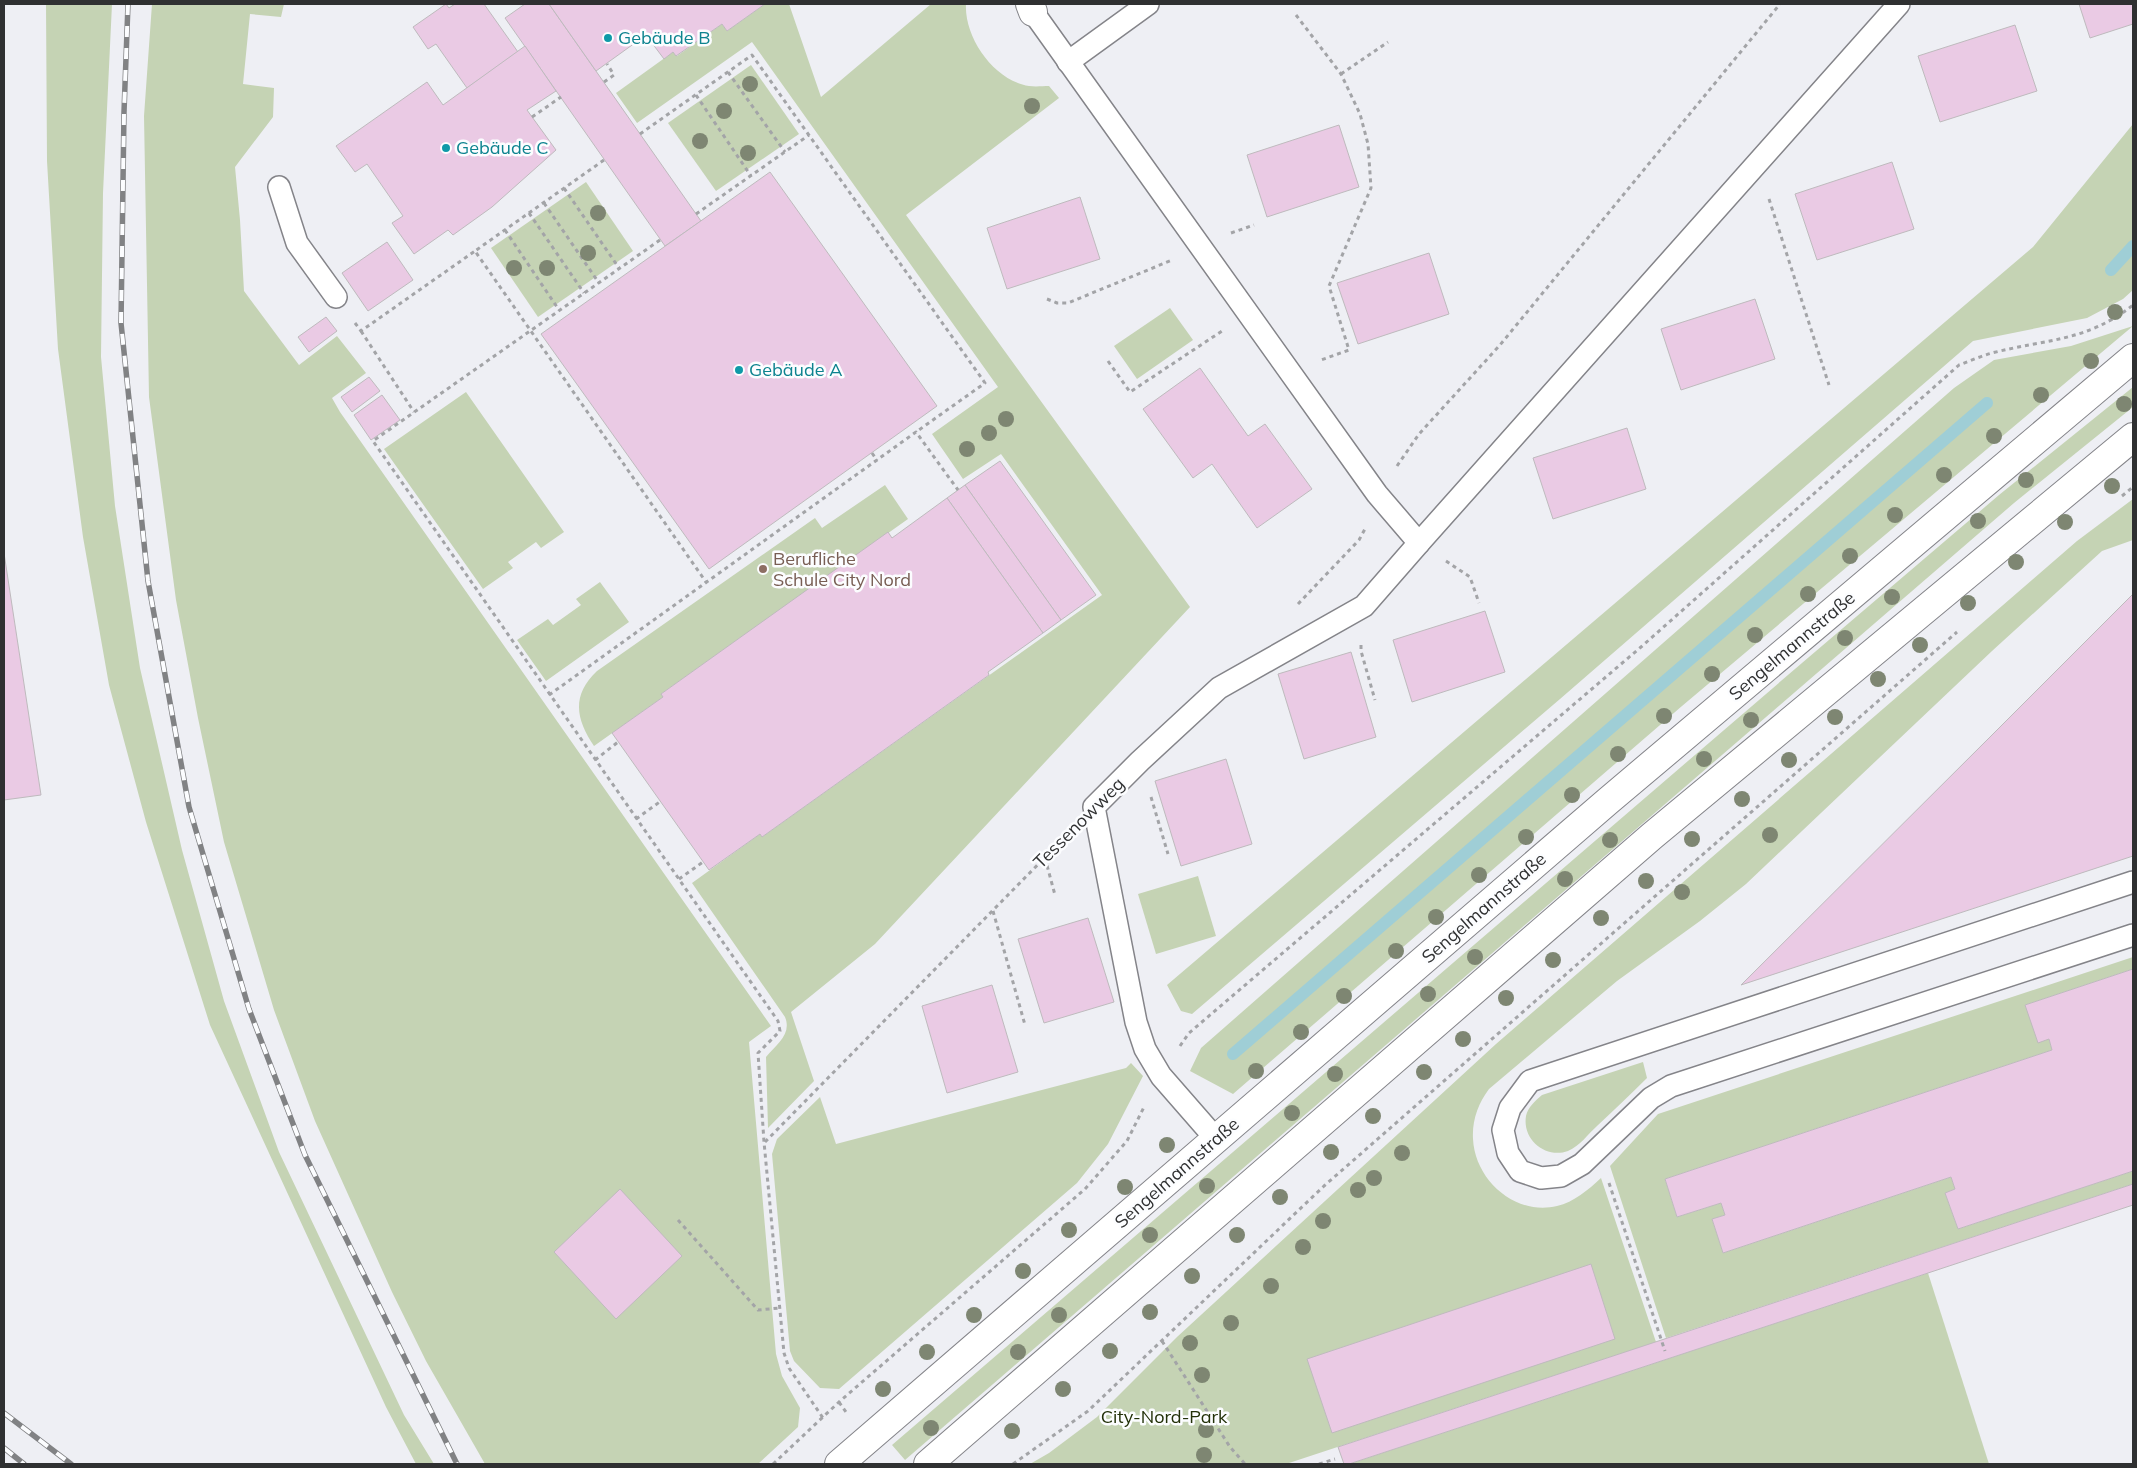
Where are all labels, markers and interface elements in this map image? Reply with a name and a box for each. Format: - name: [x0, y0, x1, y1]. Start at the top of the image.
- place label: Gebäude B: [618, 26, 710, 49]
- marker: Gebäude B: [602, 32, 614, 44]
- place label: Gebäude C: [456, 136, 549, 159]
- marker: Gebäude C: [440, 142, 452, 154]
- place label: Gebäude A: [749, 358, 842, 381]
- marker: Gebäude A: [733, 364, 745, 376]
- place label: Berufliche Schule City Nord: [773, 547, 911, 591]
- marker: Berufliche Schule City Nord: [757, 563, 769, 575]
- street label: Sengelmannstraße: [1724, 586, 1860, 705]
- street label: Tessenowweg: [1028, 772, 1129, 873]
- street label: Sengelmannstraße: [1417, 847, 1551, 968]
- street label: Sengelmannstraße: [1110, 1112, 1244, 1233]
- park label: City-Nord-Park: [1101, 1405, 1228, 1428]

